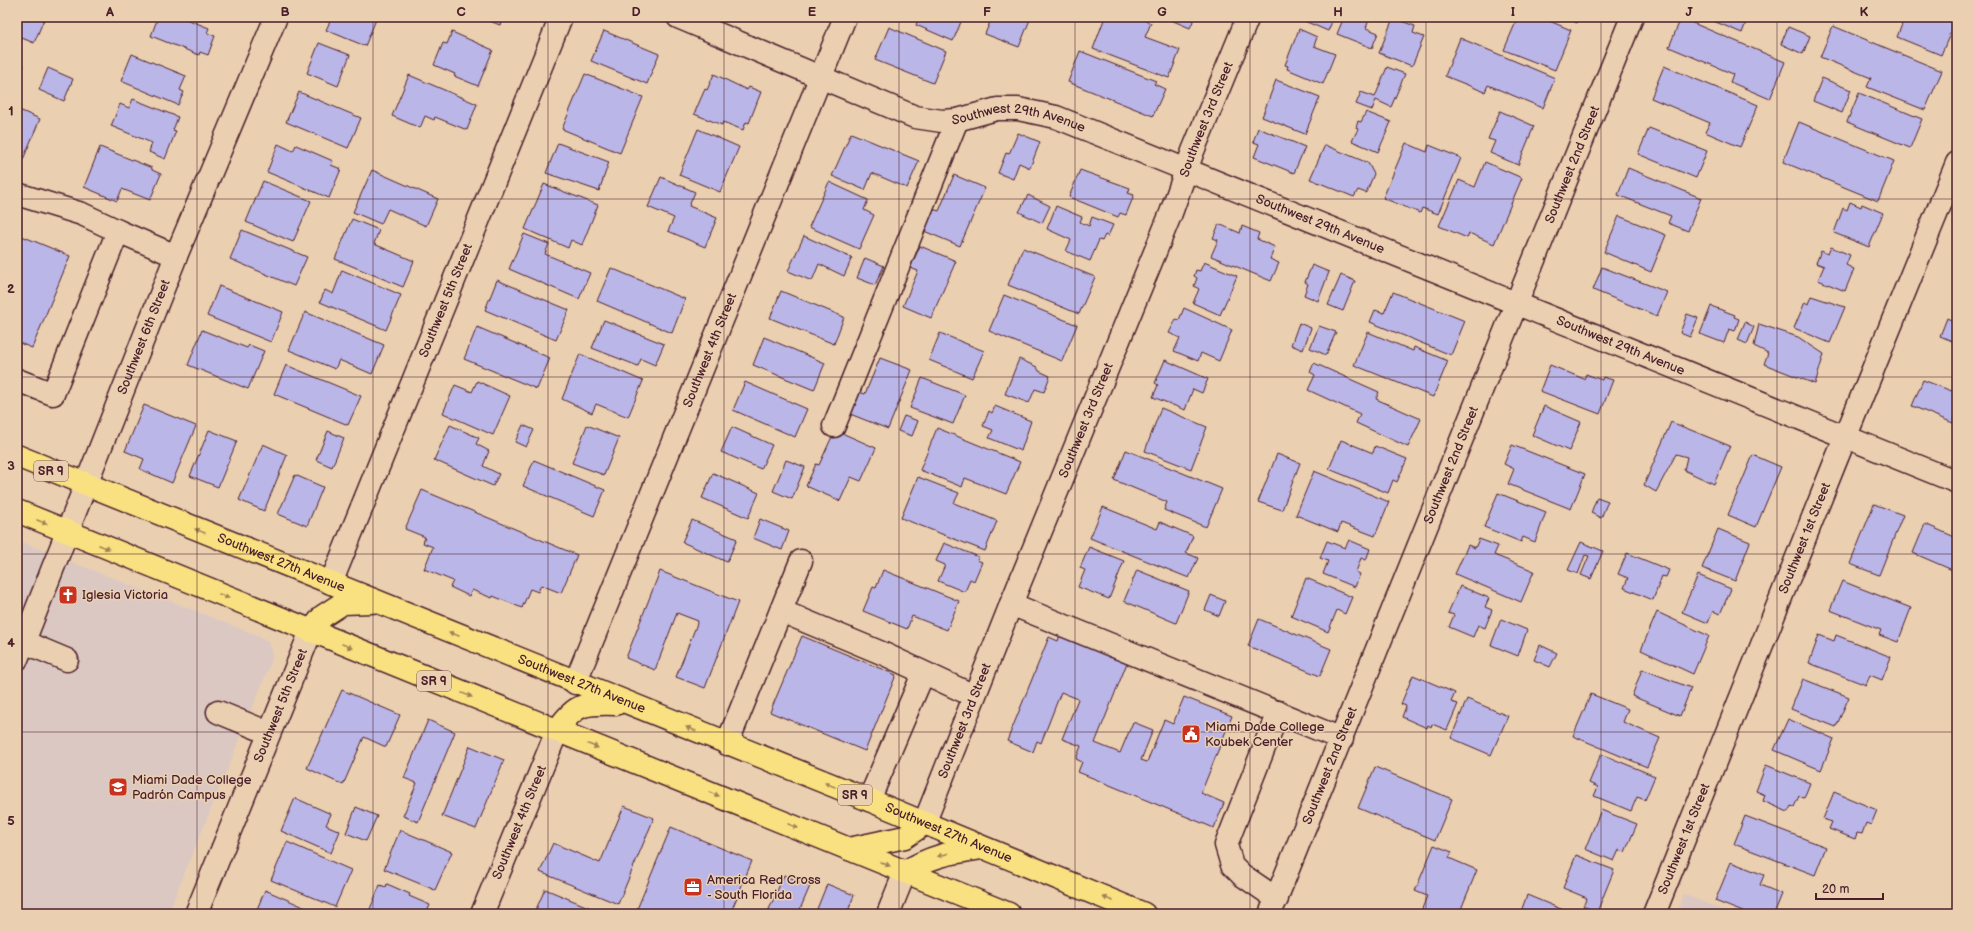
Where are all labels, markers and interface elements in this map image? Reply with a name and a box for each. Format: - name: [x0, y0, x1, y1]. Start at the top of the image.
- text: A: [105, 4, 114, 20]
- text: B: [280, 4, 290, 20]
- text: C: [456, 4, 466, 20]
- text: D: [631, 4, 641, 20]
- text: E: [808, 4, 817, 20]
- text: F: [983, 4, 991, 20]
- text: G: [1157, 4, 1167, 20]
- text: H: [1333, 4, 1343, 20]
- text: I: [1511, 4, 1515, 20]
- text: J: [1685, 4, 1693, 20]
- text: K: [1860, 4, 1869, 20]
- street label: Southwest 3rd Street: [1176, 60, 1237, 179]
- street label: Southwest 29th Avenue: [951, 100, 1088, 136]
- text: 1: [8, 103, 14, 119]
- street label: Southwest 2nd Street: [1542, 104, 1603, 226]
- street label: Southwest 29th Avenue: [1254, 191, 1387, 257]
- street label: Southwest 5th Street: [416, 241, 476, 360]
- street label: Southwest 6th Street: [114, 277, 174, 397]
- text: 2: [7, 281, 15, 297]
- street label: Southwest 4th Street: [680, 291, 740, 410]
- street label: Southwest 29th Avenue: [1554, 312, 1687, 379]
- street label: Southwest 3rd Street: [1056, 361, 1117, 480]
- street label: Southwest 2nd Street: [1420, 404, 1482, 526]
- text: 3: [7, 458, 15, 474]
- road number: SR 9: [34, 461, 68, 481]
- street label: Southwest 1st Street: [1775, 480, 1834, 596]
- one-way arrow: [37, 519, 49, 525]
- one-way arrow: [193, 528, 205, 534]
- street label: Southwest 27th Avenue: [215, 530, 348, 596]
- one-way arrow: [98, 544, 110, 550]
- church icon: Iglesia Victoria: [57, 584, 79, 606]
- place label: Iglesia Victoria: [82, 587, 168, 603]
- one-way arrow: [219, 593, 230, 599]
- one-way arrow: [448, 631, 460, 637]
- text: 4: [7, 635, 15, 651]
- one-way arrow: [341, 643, 353, 649]
- street label: Southwest 5th Street: [250, 646, 311, 765]
- street label: Southwest 27th Avenue: [516, 651, 648, 717]
- street label: Southwest 3rd Street: [935, 661, 995, 781]
- road number: SR 9: [417, 671, 451, 691]
- one-way arrow: [462, 692, 473, 698]
- street label: Southwest 2nd Street: [1299, 705, 1361, 827]
- place label: Miami Dade College Koubek Center: [1205, 719, 1325, 750]
- public building icon: Miami Dade College Koubek Center: [1180, 723, 1202, 745]
- one-way arrow: [685, 726, 697, 732]
- one-way arrow: [587, 743, 599, 749]
- street label: Southwest 4th Street: [489, 763, 550, 882]
- place label: Miami Dade College Padrón Campus: [132, 772, 252, 803]
- school or university icon: Miami Dade College Padrón Campus: [107, 776, 129, 798]
- one-way arrow: [823, 781, 835, 787]
- street label: Southwest 1st Street: [1655, 781, 1714, 897]
- road number: SR 9: [838, 785, 872, 805]
- one-way arrow: [708, 791, 719, 797]
- street label: Southwest 27th Avenue: [883, 800, 1015, 867]
- text: 5: [7, 813, 15, 829]
- one-way arrow: [788, 824, 800, 830]
- one-way arrow: [937, 852, 949, 858]
- one-way arrow: [879, 861, 891, 867]
- place label: America Red Cross - South Florida: [707, 872, 821, 903]
- scale bar: [1816, 875, 1883, 901]
- office icon: America Red Cross - South Florida: [682, 876, 704, 898]
- text: 20 m: [1822, 882, 1849, 897]
- one-way arrow: [1102, 896, 1114, 902]

